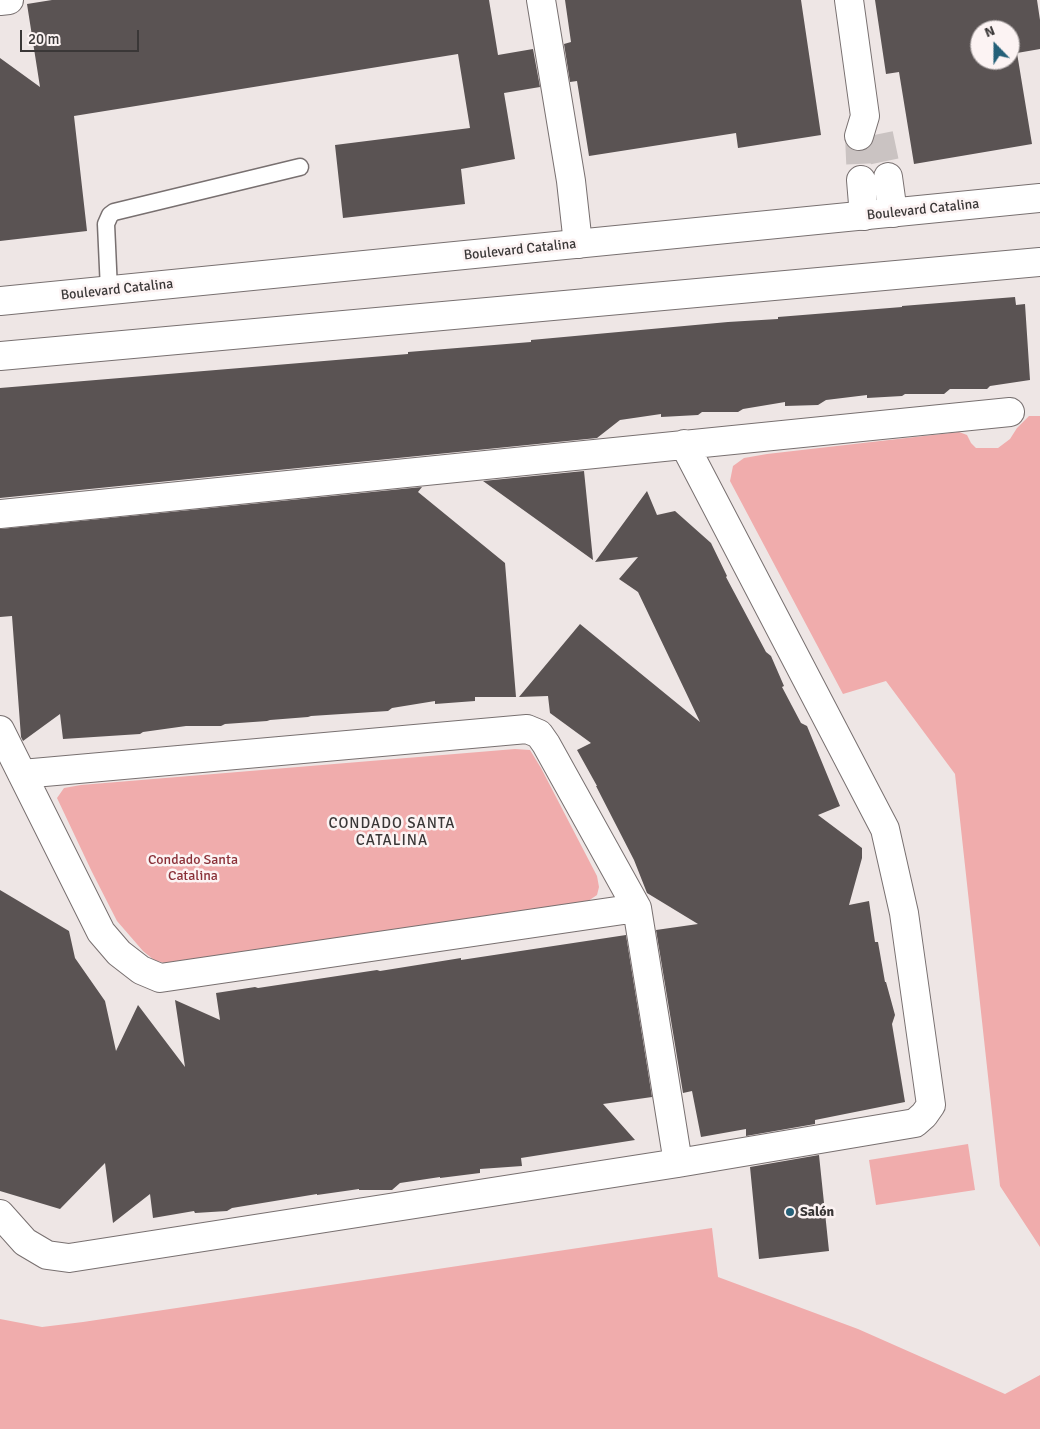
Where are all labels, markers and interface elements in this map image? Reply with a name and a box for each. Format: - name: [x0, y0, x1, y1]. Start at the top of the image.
- scale bar: [22, 20, 141, 52]
- north arrow: [970, 20, 1020, 70]
- text: N: [982, 22, 997, 41]
- text: 20 m: [28, 30, 59, 48]
- street label: Boulevard Catalina: [866, 196, 980, 224]
- street label: Boulevard Catalina: [463, 236, 577, 264]
- street label: Boulevard Catalina: [60, 276, 174, 304]
- district label: CONDADO SANTA CATALINA: [327, 815, 457, 850]
- park label: Condado Santa Catalina: [148, 852, 238, 884]
- place label: Salón: [800, 1204, 834, 1220]
- marker: Salón: [784, 1206, 796, 1218]

